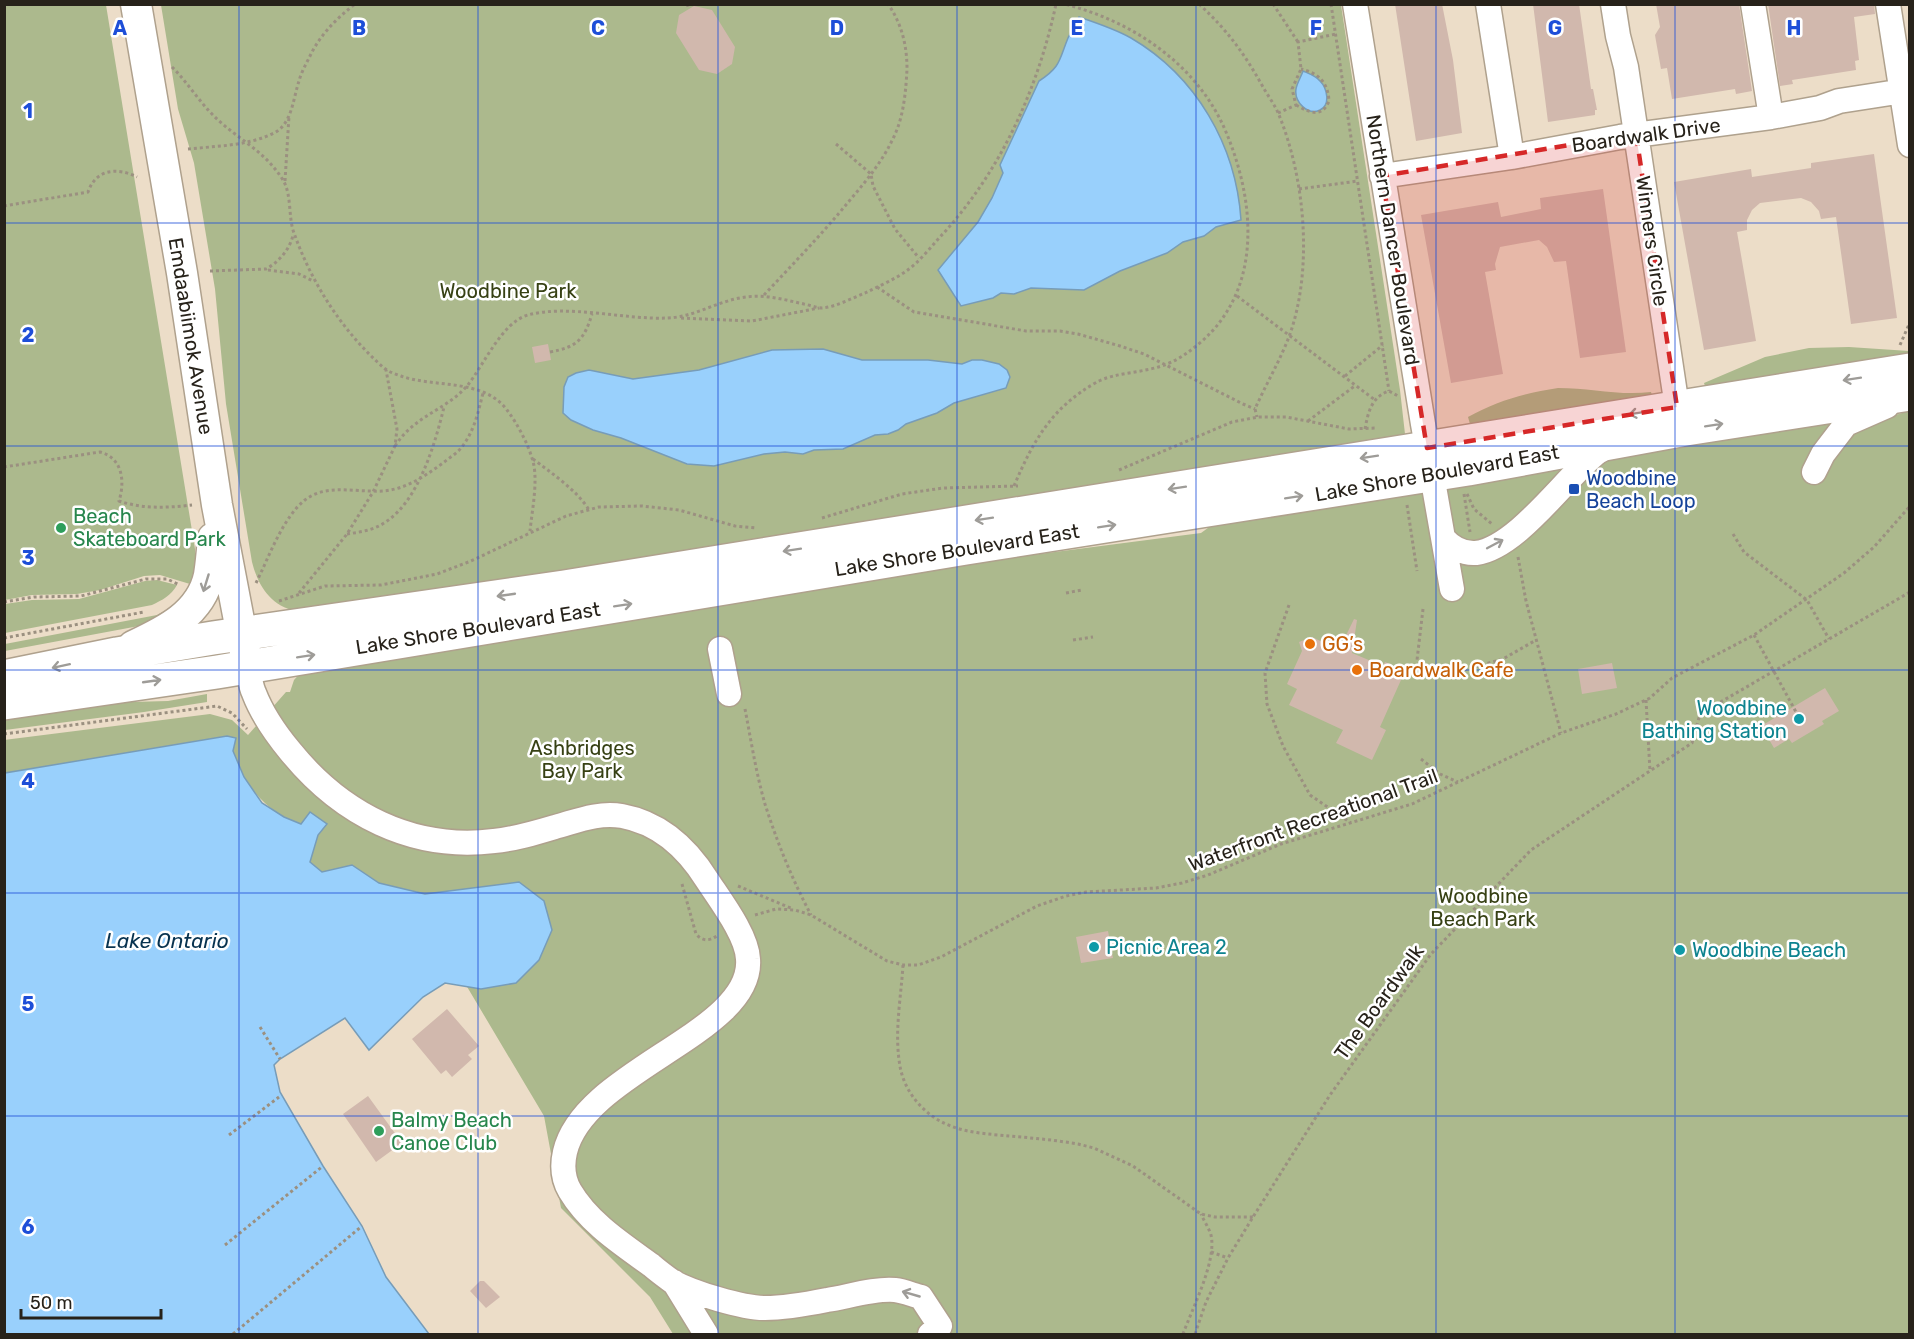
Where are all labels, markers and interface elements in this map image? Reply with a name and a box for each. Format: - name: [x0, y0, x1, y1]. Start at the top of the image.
- text: A: [113, 16, 128, 40]
- text: B: [352, 16, 366, 40]
- text: C: [591, 16, 605, 40]
- text: D: [830, 16, 844, 40]
- text: E: [1071, 16, 1083, 40]
- text: F: [1310, 16, 1322, 40]
- text: G: [1548, 16, 1562, 40]
- text: H: [1787, 16, 1801, 40]
- text: 1: [23, 99, 33, 123]
- street label: Northern Dancer Boulevard: [1361, 113, 1425, 367]
- street label: Boardwalk Drive: [1570, 113, 1722, 157]
- street label: Winners Circle: [1631, 174, 1673, 308]
- street label: Emdaabiimok Avenue: [164, 236, 218, 436]
- park label: Woodbine Park: [439, 279, 577, 303]
- text: 2: [22, 323, 35, 347]
- one-way arrow: [1842, 374, 1862, 385]
- one-way arrow: [1629, 408, 1649, 419]
- one-way arrow: [1704, 419, 1724, 430]
- street label: Lake Shore Boulevard East: [1313, 440, 1561, 506]
- one-way arrow: [1360, 451, 1380, 462]
- place label: Woodbine Beach Loop: [1586, 466, 1696, 513]
- one-way arrow: [1167, 482, 1187, 493]
- marker: Woodbine Beach Loop: [1567, 482, 1581, 496]
- one-way arrow: [1283, 491, 1303, 502]
- place label: Beach Skateboard Park: [73, 504, 226, 551]
- one-way arrow: [975, 514, 995, 525]
- street label: Lake Shore Boulevard East: [833, 519, 1081, 581]
- marker: Beach Skateboard Park: [54, 521, 68, 535]
- one-way arrow: [1097, 521, 1117, 532]
- one-way arrow: [1486, 538, 1503, 550]
- one-way arrow: [782, 545, 802, 556]
- text: 3: [21, 546, 35, 570]
- one-way arrow: [200, 573, 211, 592]
- one-way arrow: [497, 589, 517, 600]
- street label: Lake Shore Boulevard East: [354, 597, 602, 659]
- one-way arrow: [612, 599, 632, 610]
- place label: GG’s: [1322, 632, 1363, 656]
- marker: GG’s: [1303, 637, 1317, 651]
- one-way arrow: [296, 651, 315, 662]
- place label: Boardwalk Cafe: [1369, 658, 1514, 682]
- one-way arrow: [51, 660, 70, 672]
- marker: Boardwalk Cafe: [1350, 663, 1364, 677]
- one-way arrow: [142, 676, 161, 687]
- place label: Woodbine Bathing Station: [1641, 696, 1787, 743]
- marker: Woodbine Bathing Station: [1792, 712, 1806, 726]
- park label: Ashbridges Bay Park: [529, 736, 635, 783]
- street label: Waterfront Recreational Trail: [1185, 764, 1441, 876]
- text: 4: [21, 769, 35, 793]
- park label: Woodbine Beach Park: [1430, 884, 1536, 931]
- water label: Lake Ontario: [105, 928, 229, 953]
- place label: Picnic Area 2: [1106, 935, 1227, 959]
- place label: Woodbine Beach: [1692, 938, 1846, 962]
- street label: The Boardwalk: [1329, 939, 1429, 1064]
- marker: Picnic Area 2: [1087, 940, 1101, 954]
- marker: Woodbine Beach: [1673, 943, 1687, 957]
- text: 5: [22, 992, 35, 1016]
- place label: Balmy Beach Canoe Club: [391, 1108, 512, 1155]
- marker: Balmy Beach Canoe Club: [372, 1124, 386, 1138]
- text: 6: [21, 1215, 35, 1239]
- scale bar: [21, 1282, 160, 1320]
- one-way arrow: [902, 1288, 921, 1299]
- text: 50 m: [30, 1292, 73, 1314]

